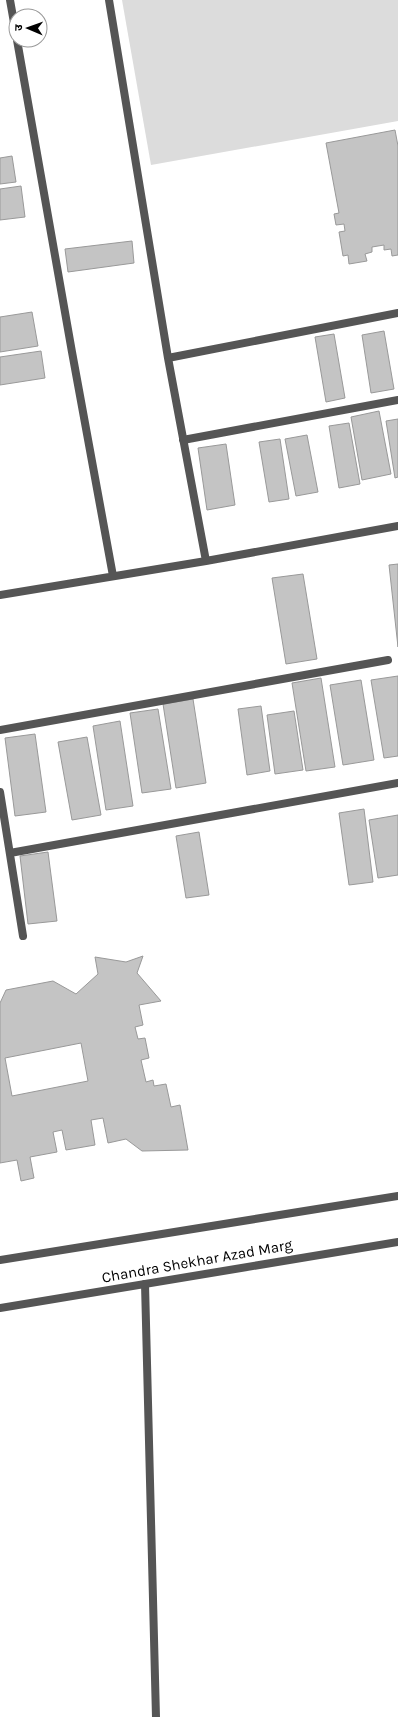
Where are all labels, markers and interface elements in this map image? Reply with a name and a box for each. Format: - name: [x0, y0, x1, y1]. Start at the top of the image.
- north arrow: [8, 8, 48, 48]
- text: उ: [12, 24, 25, 31]
- street label: Chandra Shekhar Azad Marg: [100, 1235, 294, 1287]

